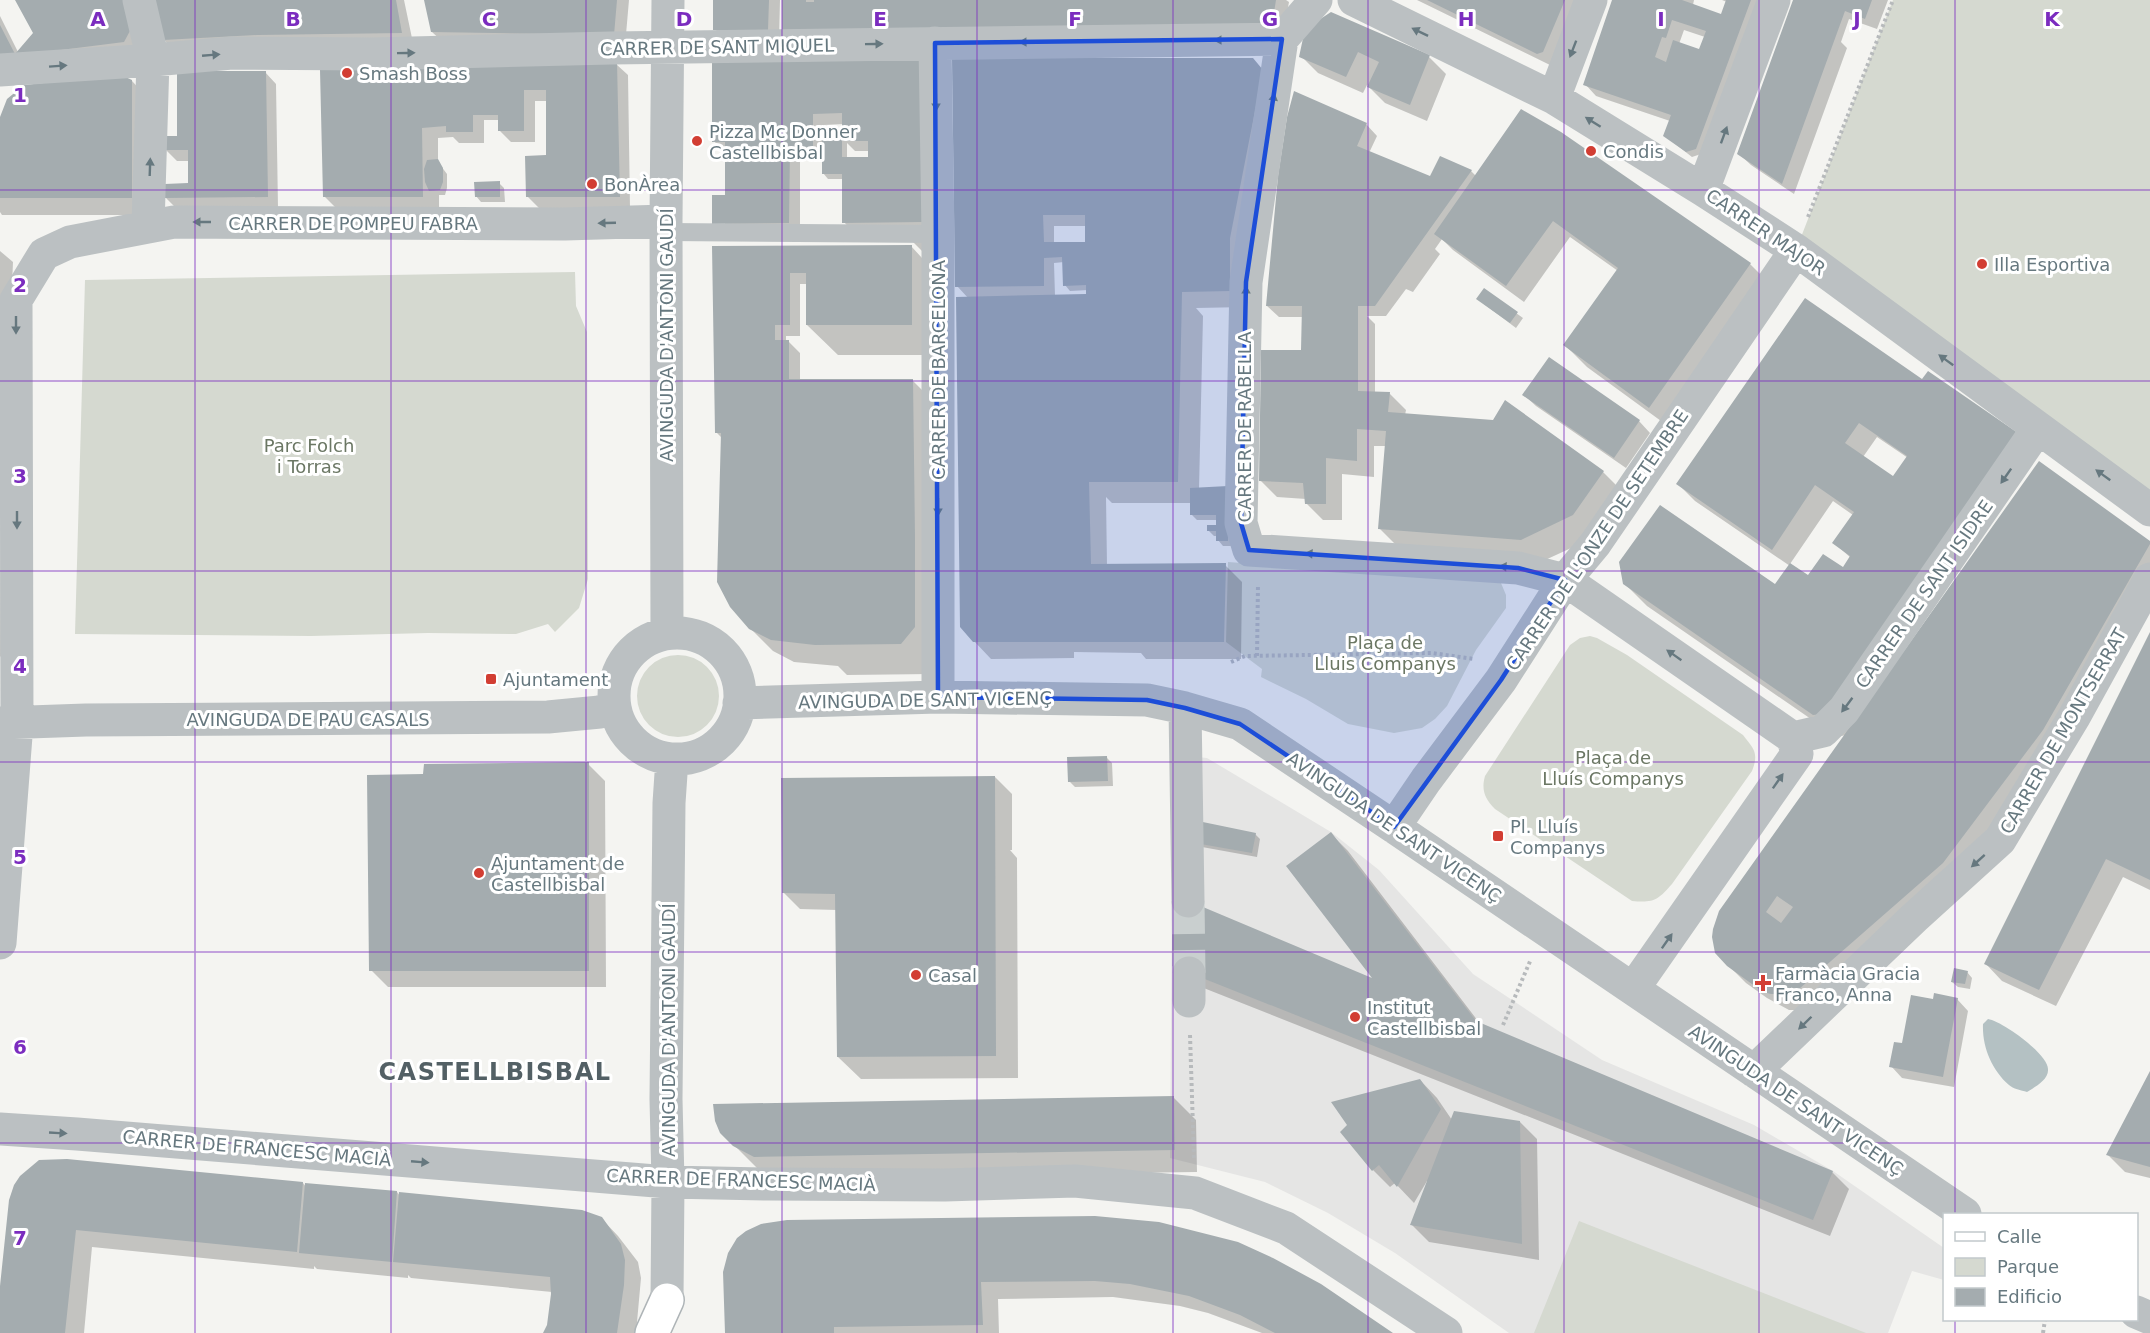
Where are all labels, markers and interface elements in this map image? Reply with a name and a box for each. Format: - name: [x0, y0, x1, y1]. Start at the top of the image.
- text: A: [90, 7, 106, 31]
- text: B: [285, 7, 301, 31]
- text: C: [482, 7, 496, 31]
- text: D: [676, 7, 692, 31]
- text: E: [873, 7, 887, 31]
- text: F: [1068, 7, 1082, 31]
- text: G: [1262, 7, 1278, 31]
- text: H: [1458, 7, 1474, 31]
- text: I: [1657, 7, 1665, 31]
- text: J: [1851, 7, 1861, 31]
- text: K: [2044, 7, 2061, 31]
- one-way arrow: [1411, 27, 1428, 37]
- street label: CARRER DE SANT MIQUEL: [600, 34, 834, 60]
- one-way arrow: [1214, 35, 1233, 45]
- one-way arrow: [1019, 37, 1038, 47]
- one-way arrow: [864, 39, 883, 49]
- one-way arrow: [1567, 40, 1577, 58]
- one-way arrow: [397, 48, 416, 58]
- one-way arrow: [202, 50, 221, 60]
- one-way arrow: [49, 61, 68, 71]
- place label: Smash Boss: [359, 63, 468, 84]
- marker: Smash Boss: [340, 66, 354, 80]
- text: 1: [13, 83, 27, 107]
- one-way arrow: [931, 92, 940, 111]
- one-way arrow: [1268, 92, 1277, 111]
- one-way arrow: [1585, 116, 1601, 127]
- place label: Pizza Mc Donner Castellbisbal: [709, 121, 858, 163]
- one-way arrow: [1720, 126, 1729, 144]
- marker: Pizza Mc Donner Castellbisbal: [690, 134, 704, 148]
- place label: Condis: [1603, 141, 1664, 162]
- marker: Condis: [1584, 144, 1598, 158]
- one-way arrow: [145, 158, 154, 177]
- place label: BonÀrea: [604, 174, 680, 195]
- marker: BonÀrea: [585, 177, 599, 191]
- street label: CARRER MAJOR: [1702, 184, 1830, 280]
- street label: AVINGUDA D'ANTONI GAUDÍ: [656, 208, 677, 462]
- street label: CARRER DE POMPEU FABRA: [228, 213, 478, 234]
- one-way arrow: [193, 217, 212, 227]
- one-way arrow: [598, 218, 617, 227]
- place label: Illa Esportiva: [1994, 254, 2110, 275]
- marker: Illa Esportiva: [1975, 257, 1989, 271]
- street label: CARRER DE BARCELONA: [928, 259, 949, 480]
- text: 2: [13, 273, 27, 297]
- one-way arrow: [1241, 286, 1250, 305]
- one-way arrow: [11, 316, 21, 335]
- street label: CARRER DE RABELLA: [1234, 331, 1255, 523]
- one-way arrow: [1938, 354, 1954, 366]
- street label: CARRER DE L'ONZE DE SETEMBRE: [1502, 405, 1692, 675]
- park label: Parc Folch i Torras: [264, 435, 354, 477]
- text: 3: [13, 464, 27, 488]
- one-way arrow: [2001, 468, 2012, 484]
- one-way arrow: [2095, 469, 2111, 481]
- street label: CARRER DE SANT ISIDRE: [1851, 496, 1997, 692]
- one-way arrow: [933, 497, 943, 516]
- one-way arrow: [12, 511, 22, 530]
- one-way arrow: [1304, 549, 1323, 559]
- one-way arrow: [1499, 563, 1518, 572]
- street label: CARRER DE MONTSERRAT: [1996, 624, 2131, 837]
- park label: Plaça de Lluis Companys: [1314, 632, 1456, 674]
- one-way arrow: [1666, 649, 1682, 661]
- text: 4: [13, 654, 27, 678]
- place label: Ajuntament: [503, 669, 608, 690]
- marker: Ajuntament: [484, 672, 498, 686]
- street label: AVINGUDA DE SANT VICENÇ: [798, 687, 1052, 713]
- one-way arrow: [1841, 698, 1853, 713]
- street label: AVINGUDA DE PAU CASALS: [186, 709, 430, 730]
- street label: AVINGUDA DE SANT VICENÇ: [1283, 747, 1505, 907]
- park label: Plaça de Lluís Companys: [1542, 747, 1684, 789]
- one-way arrow: [1772, 774, 1784, 790]
- place label: Pl. Lluís Companys: [1510, 816, 1605, 858]
- marker: Pl. Lluís Companys: [1491, 829, 1505, 843]
- text: 5: [13, 845, 27, 869]
- place label: Ajuntament de Castellbisbal: [491, 853, 625, 895]
- one-way arrow: [1971, 853, 1985, 867]
- marker: Ajuntament de Castellbisbal: [472, 866, 486, 880]
- street label: AVINGUDA D'ANTONI GAUDÍ: [658, 903, 679, 1157]
- one-way arrow: [1661, 934, 1673, 950]
- place label: Farmàcia Gracia Franco, Anna: [1775, 963, 1920, 1005]
- place label: Casal: [928, 965, 977, 986]
- marker: Casal: [909, 968, 923, 982]
- marker: Farmàcia Gracia Franco, Anna: [1756, 976, 1770, 990]
- place label: Institut Castellbisbal: [1367, 997, 1481, 1039]
- marker: Institut Castellbisbal: [1348, 1010, 1362, 1024]
- one-way arrow: [1798, 1015, 1812, 1029]
- street label: AVINGUDA DE SANT VICENÇ: [1685, 1020, 1907, 1180]
- text: 6: [13, 1035, 27, 1059]
- district label: CASTELLBISBAL: [379, 1058, 612, 1086]
- street label: CARRER DE FRANCESC MACIÀ: [122, 1126, 393, 1170]
- one-way arrow: [49, 1128, 68, 1137]
- one-way arrow: [411, 1157, 430, 1166]
- street label: CARRER DE FRANCESC MACIÀ: [606, 1165, 877, 1195]
- legend: [1943, 1213, 2138, 1321]
- text: 7: [13, 1226, 27, 1250]
- text: Calle: [1997, 1226, 2042, 1247]
- text: Parque: [1997, 1256, 2059, 1277]
- text: Edificio: [1997, 1286, 2062, 1307]

